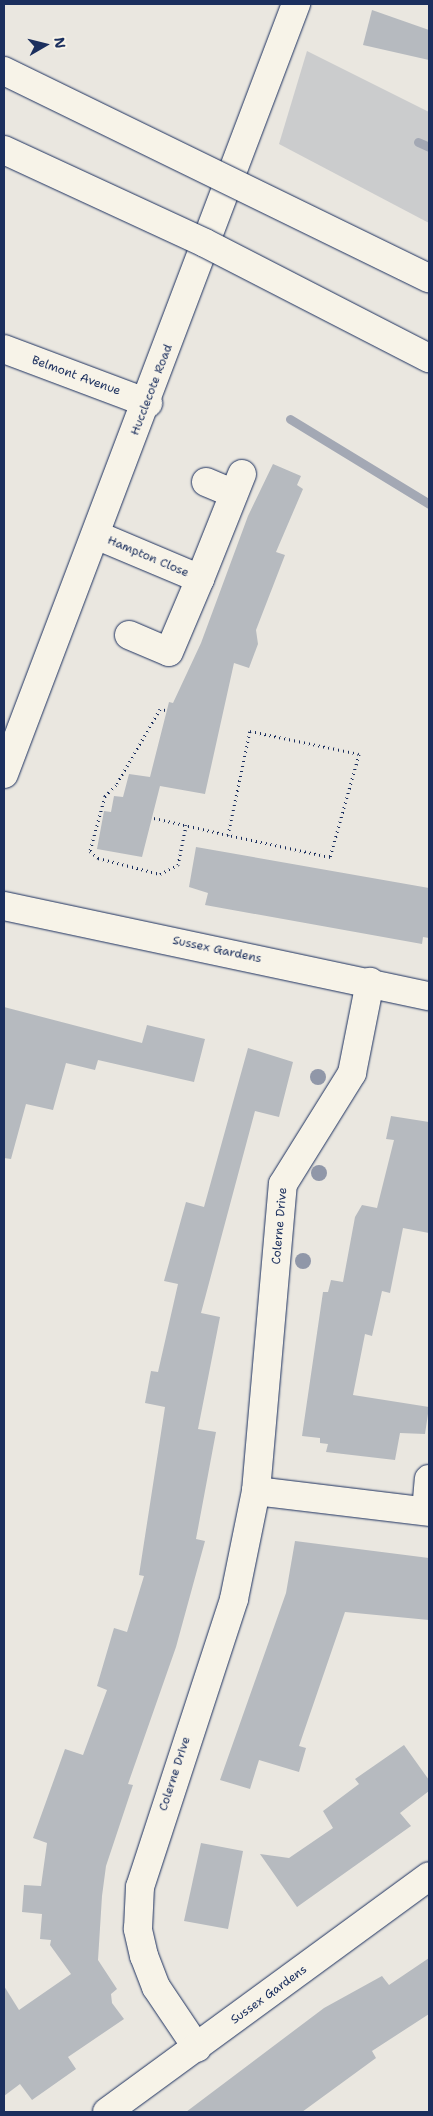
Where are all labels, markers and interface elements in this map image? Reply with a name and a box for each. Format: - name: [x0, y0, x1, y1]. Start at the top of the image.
- north arrow: [20, 20, 70, 70]
- text: N: [50, 36, 70, 50]
- street label: Hucclecote Road: [128, 342, 176, 438]
- street label: Belmont Avenue: [30, 353, 122, 399]
- street label: Hampton Close: [105, 533, 191, 581]
- street label: Sussex Gardens: [171, 934, 263, 966]
- street label: Colerne Drive: [269, 1187, 291, 1265]
- street label: Colerne Drive: [156, 1735, 194, 1813]
- street label: Sussex Gardens: [228, 1963, 310, 2027]

